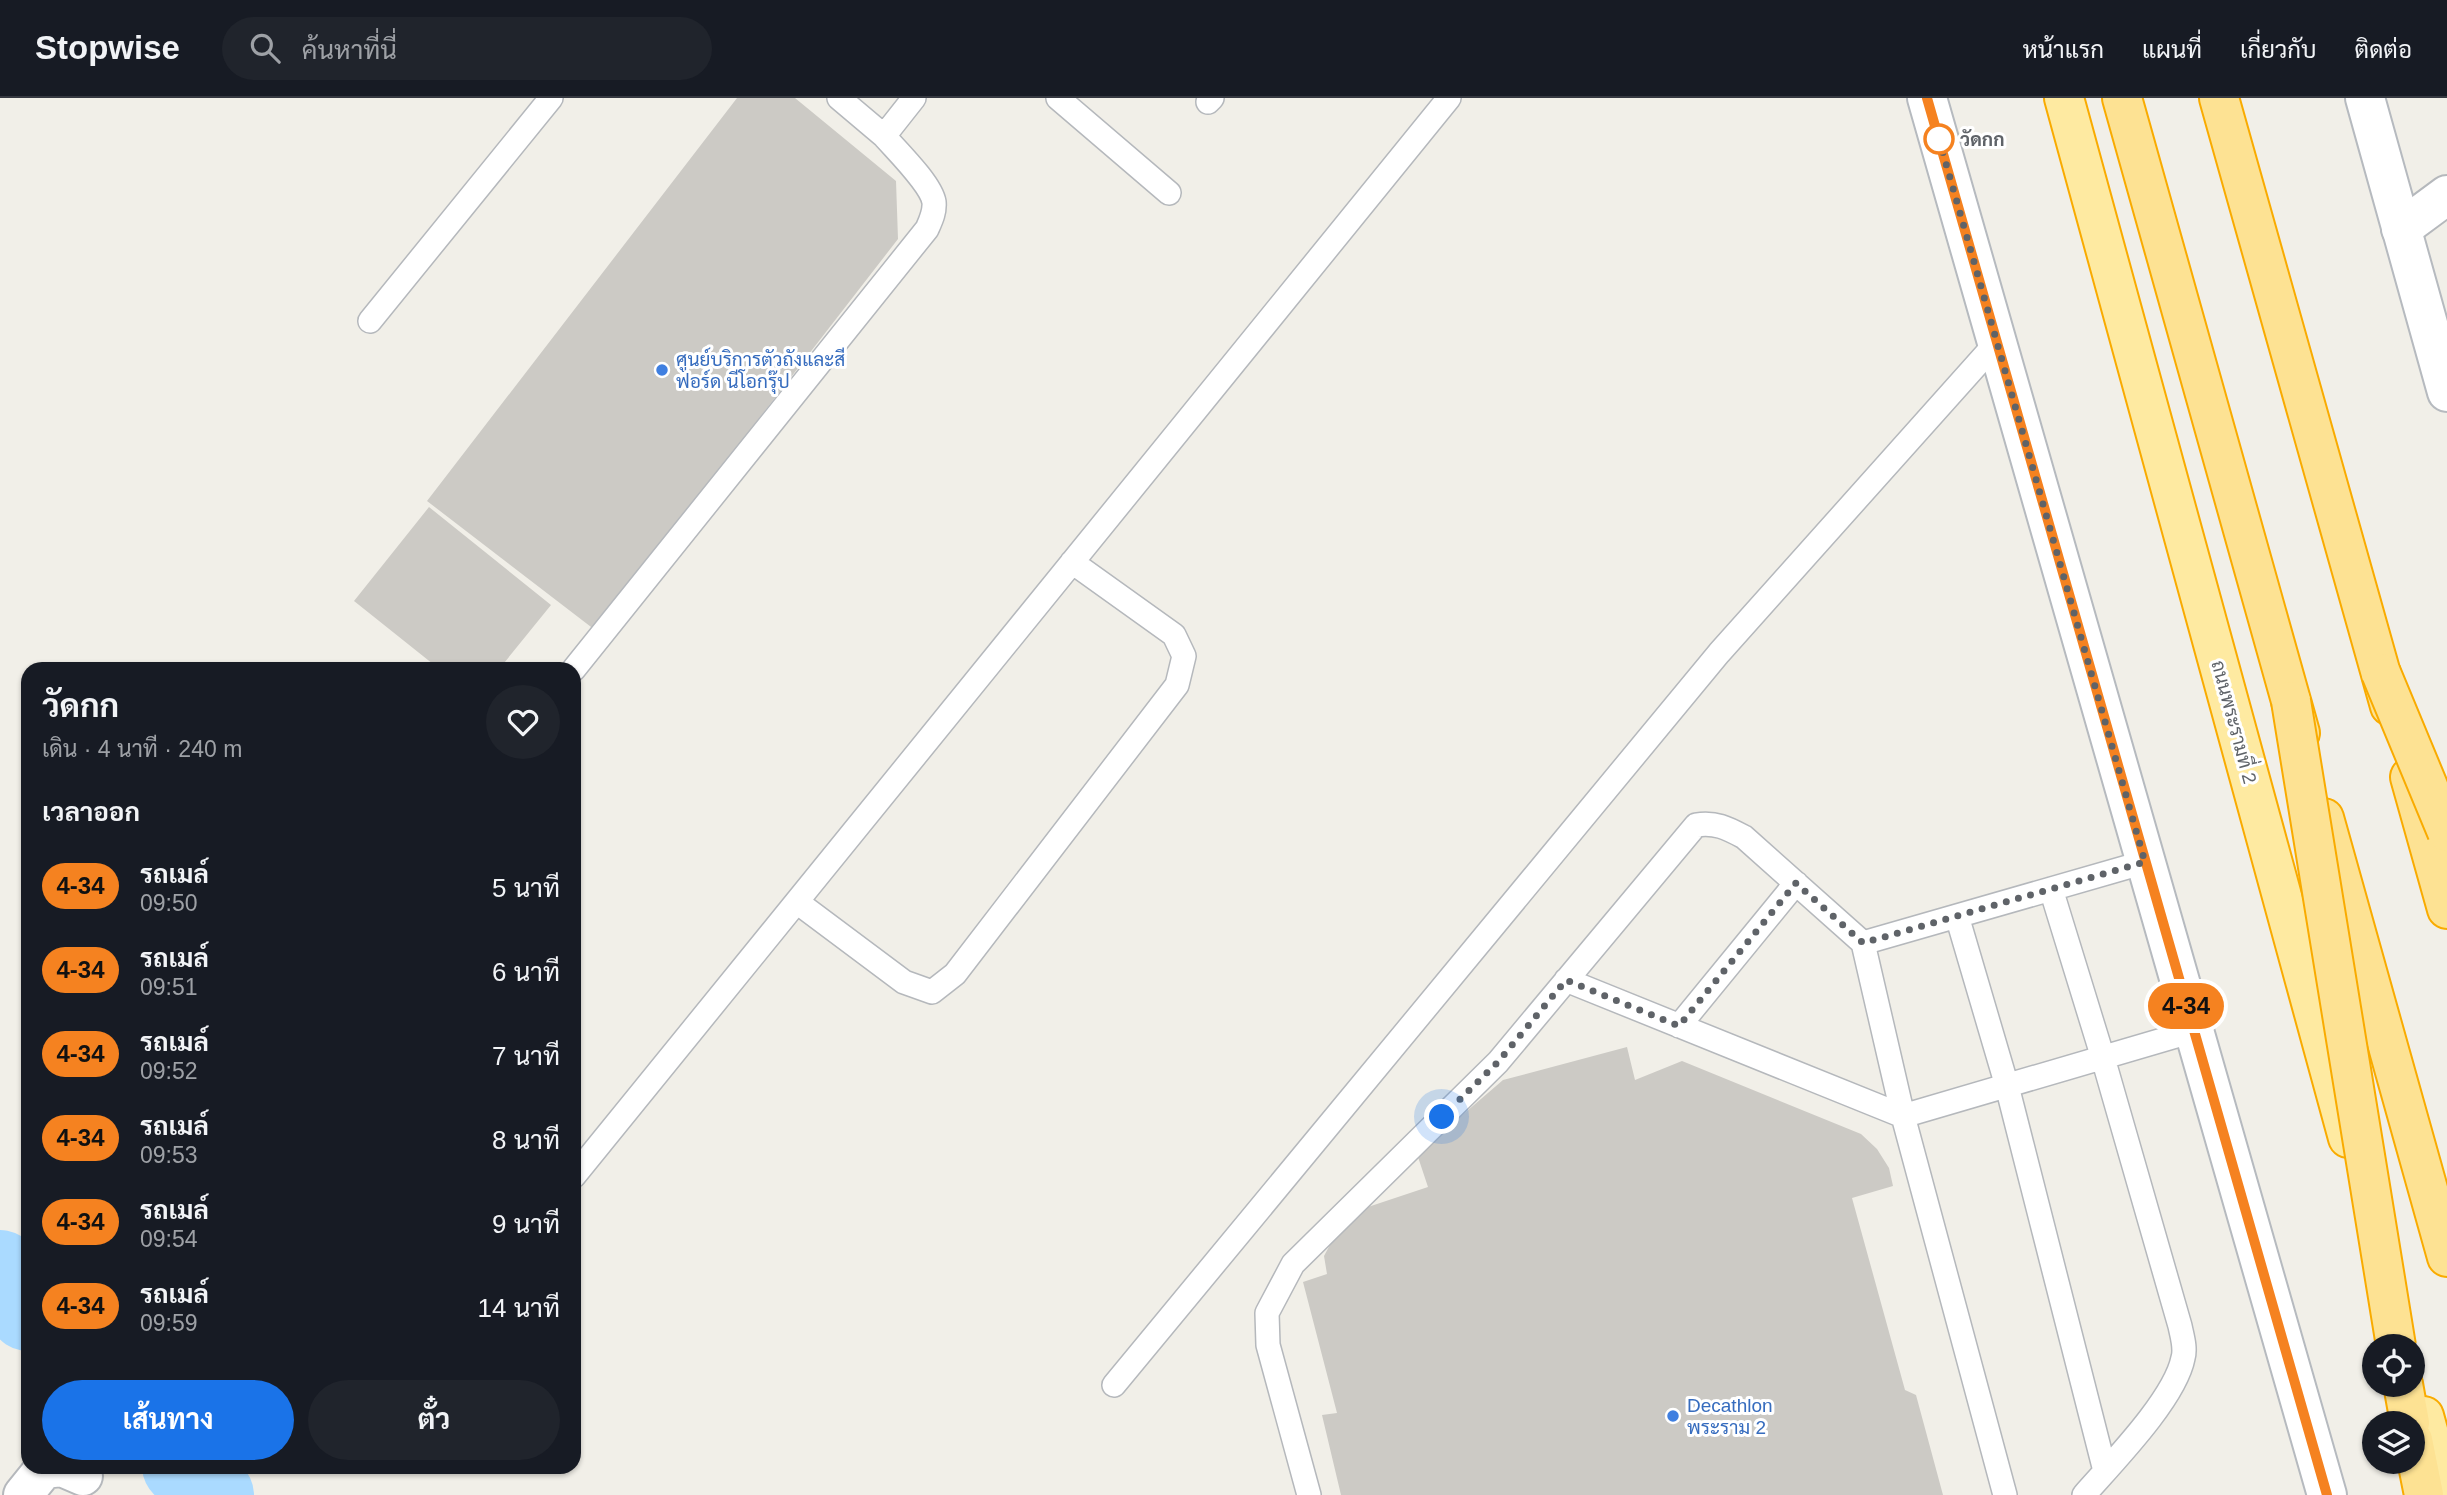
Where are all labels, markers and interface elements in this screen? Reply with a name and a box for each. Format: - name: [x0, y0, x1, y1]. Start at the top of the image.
- search box: [222, 17, 712, 80]
- text: Stopwise: [35, 29, 180, 66]
- icon: search: [246, 29, 284, 67]
- text: ค้นหาที่นี่: [302, 35, 397, 65]
- text: หน้าแรก: [2023, 36, 2104, 63]
- text: แผนที่: [2142, 36, 2202, 63]
- text: เกี่ยวกับ: [2240, 36, 2317, 63]
- text: ติดต่อ: [2355, 36, 2412, 63]
- marker: วัดกก: [1924, 124, 1954, 154]
- place label: วัดกก: [1960, 129, 2005, 150]
- place label: ศูนย์บริการตัวถังและสี ฟอร์ด นีโอกรุ๊ป: [676, 347, 845, 394]
- marker: ศูนย์บริการตัวถังและสี ฟอร์ด นีโอกรุ๊ป: [654, 362, 670, 378]
- street label: ถนนพระรามที่ 2: [2207, 656, 2267, 786]
- button: heart: [486, 685, 560, 759]
- text: วัดกก: [42, 687, 119, 724]
- text: เดิน · 4 นาที · 240 m: [42, 736, 242, 762]
- text: เวลาออก: [42, 797, 140, 827]
- text: รถเมล์: [140, 859, 209, 889]
- text: 4-34: [56, 872, 105, 899]
- text: 5 นาที: [492, 873, 560, 903]
- text: 09:50: [140, 890, 198, 916]
- text: รถเมล์: [140, 943, 209, 973]
- text: 4-34: [56, 956, 105, 983]
- text: 6 นาที: [492, 957, 560, 987]
- text: 09:51: [140, 974, 198, 1000]
- line badge: 4-34: [2137, 983, 2235, 1029]
- text: 4-34: [2162, 992, 2210, 1019]
- text: รถเมล์: [140, 1027, 209, 1057]
- text: 4-34: [56, 1040, 105, 1067]
- text: 7 นาที: [492, 1041, 560, 1071]
- text: 09:52: [140, 1058, 198, 1084]
- your location: [1424, 1099, 1459, 1134]
- text: รถเมล์: [140, 1111, 209, 1141]
- text: 4-34: [56, 1124, 105, 1151]
- text: 8 นาที: [492, 1125, 560, 1155]
- text: 09:53: [140, 1142, 198, 1168]
- text: รถเมล์: [140, 1195, 209, 1225]
- text: 4-34: [56, 1208, 105, 1235]
- text: 9 นาที: [492, 1209, 560, 1239]
- text: 09:54: [140, 1226, 198, 1252]
- text: รถเมล์: [140, 1279, 209, 1309]
- text: 4-34: [56, 1292, 105, 1319]
- text: 14 นาที: [478, 1293, 560, 1323]
- text: 09:59: [140, 1310, 198, 1336]
- map controls: [2362, 1334, 2425, 1474]
- button: locate: [2362, 1334, 2425, 1397]
- button: เส้นทาง: [42, 1380, 294, 1460]
- button: ตั๋ว: [308, 1380, 560, 1460]
- place label: Decathlon พระราม 2: [1687, 1395, 1773, 1438]
- marker: Decathlon พระราม 2: [1665, 1408, 1681, 1424]
- button: layers: [2362, 1411, 2425, 1474]

